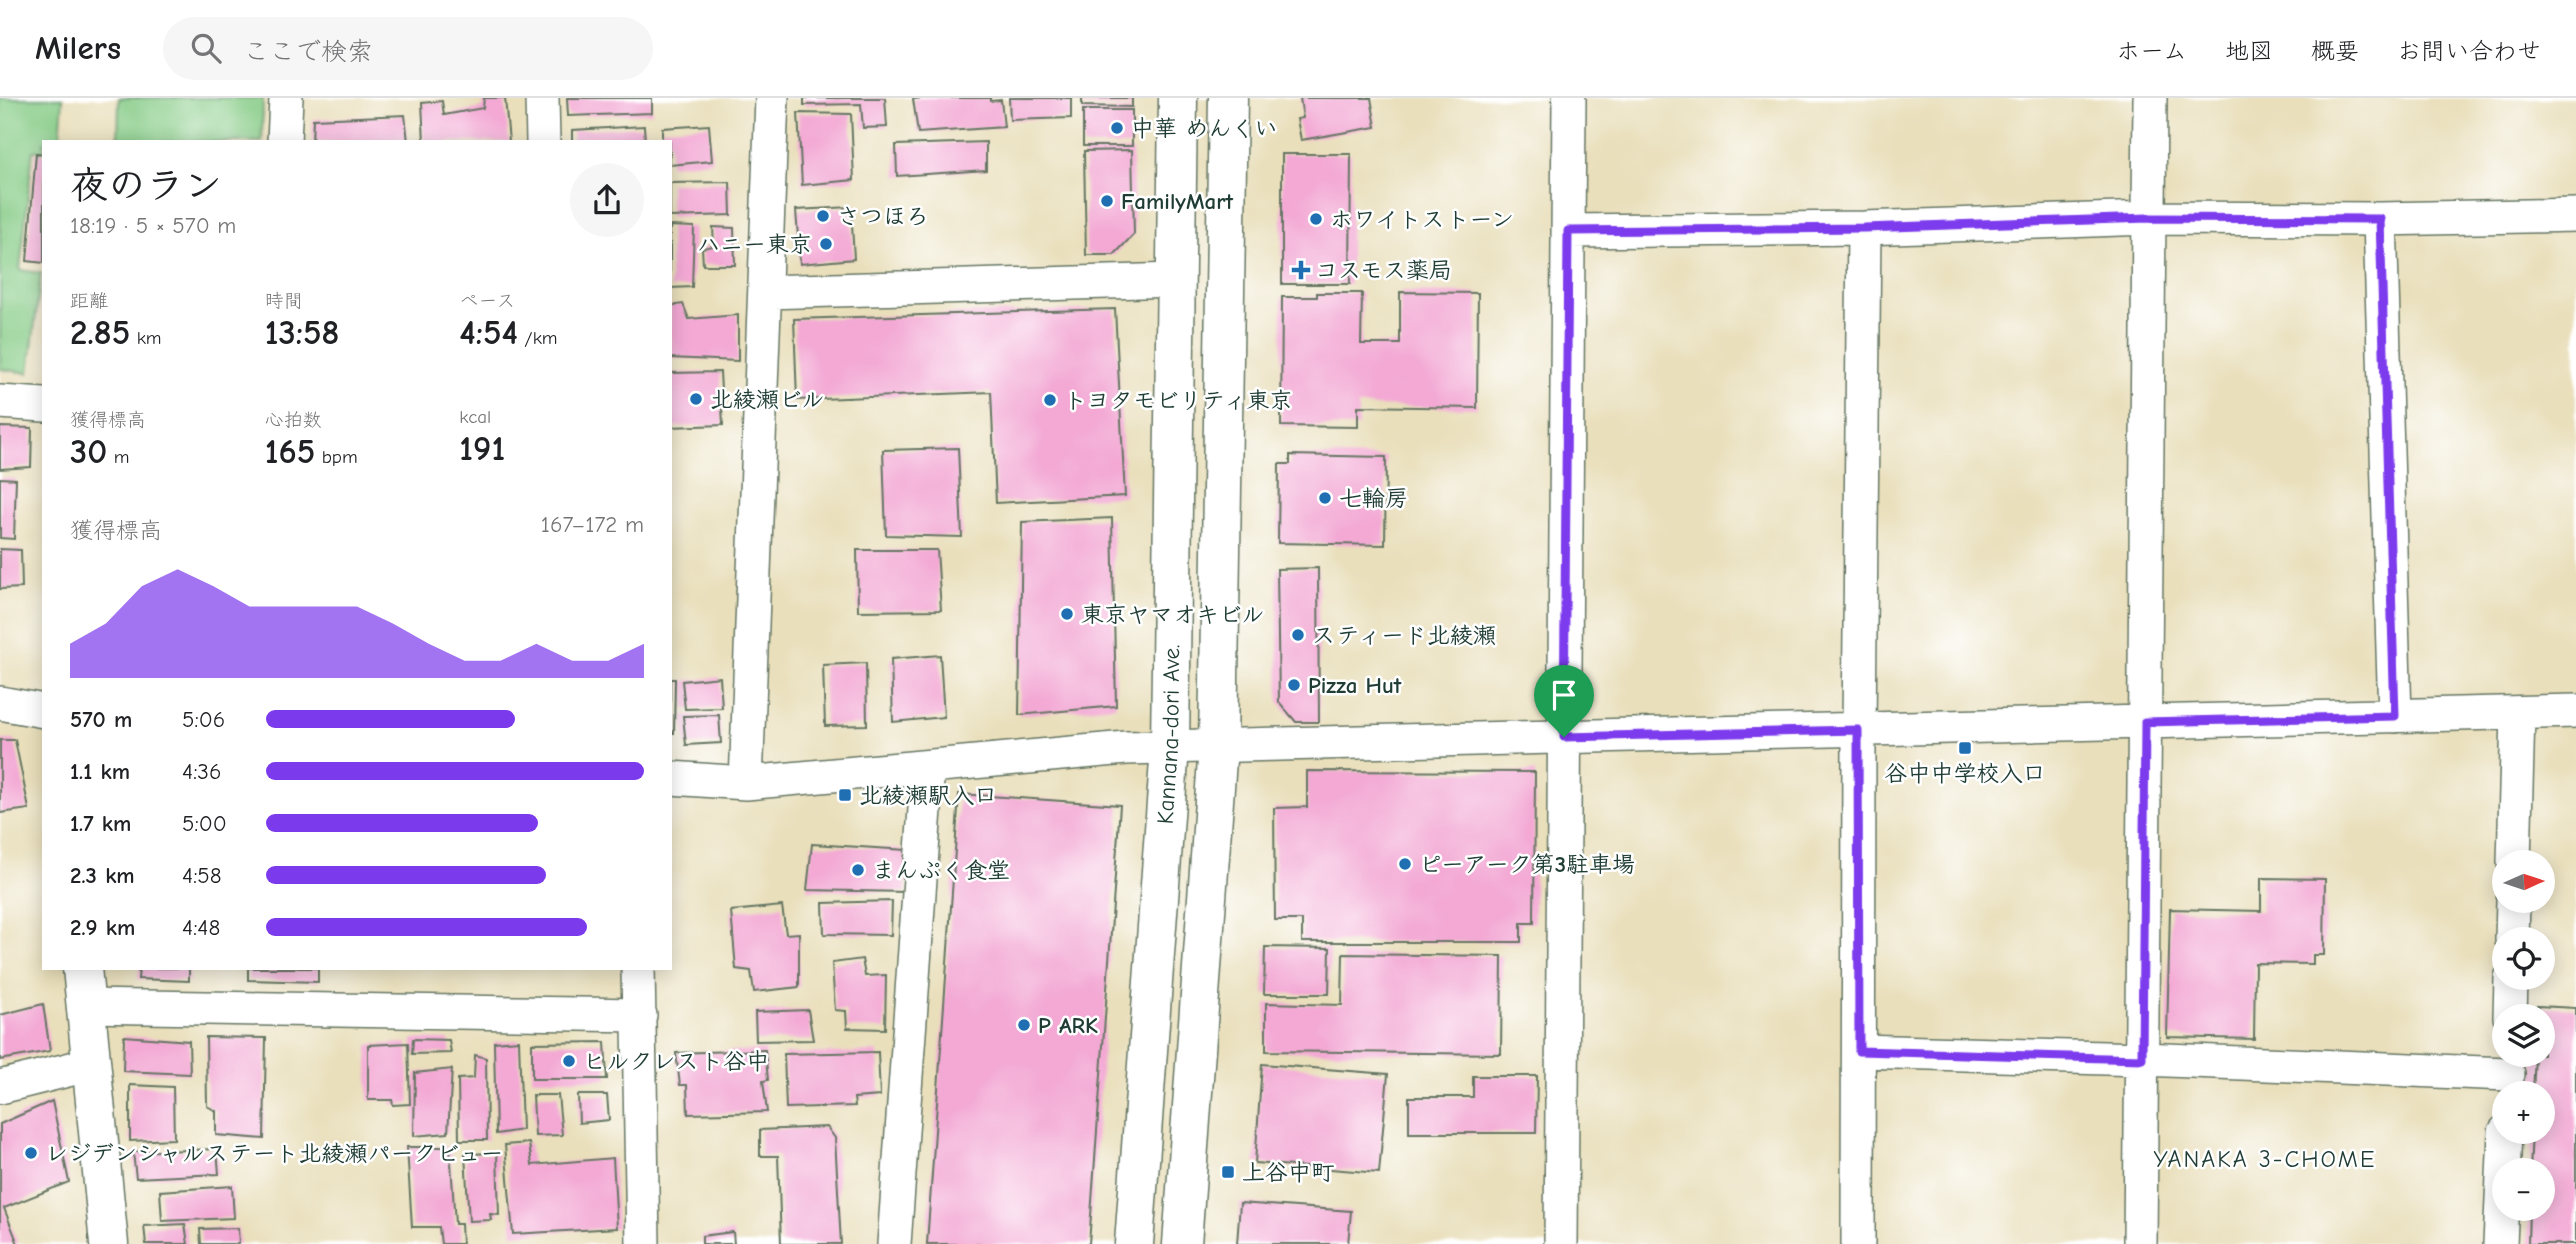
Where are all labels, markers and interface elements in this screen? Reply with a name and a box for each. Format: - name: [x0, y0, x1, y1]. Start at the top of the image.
- search box: [163, 17, 653, 80]
- text: Milers: [35, 29, 121, 67]
- icon: search: [187, 29, 225, 67]
- text: ここで検索: [243, 37, 373, 67]
- text: ホーム: [2116, 37, 2187, 65]
- text: 地図: [2225, 37, 2273, 65]
- text: 概要: [2311, 37, 2359, 65]
- text: お問い合わせ: [2397, 37, 2541, 65]
- place label: 中華 めんくい: [1131, 115, 1277, 142]
- marker: 中華 めんくい: [1109, 120, 1125, 136]
- button: share: [570, 163, 644, 237]
- text: 夜のラン: [70, 164, 222, 208]
- place label: FamilyMart: [1121, 188, 1233, 215]
- marker: FamilyMart: [1099, 193, 1115, 209]
- place label: さつほろ: [837, 203, 929, 230]
- place label: ホワイトストーン: [1330, 206, 1514, 233]
- marker: さつほろ: [815, 208, 831, 224]
- marker: ホワイトストーン: [1308, 211, 1324, 227]
- text: 18:19 · 5 × 570 m: [70, 212, 236, 239]
- place label: ハニー東京: [697, 231, 812, 258]
- marker: ハニー東京: [818, 236, 834, 252]
- place label: コスモス薬局: [1315, 257, 1452, 284]
- marker: コスモス薬局: [1293, 262, 1309, 278]
- text: 距離: [70, 290, 108, 312]
- text: 時間: [265, 290, 303, 312]
- text: ペース: [459, 290, 515, 312]
- text: 2.85: [70, 312, 130, 353]
- text: 13:58: [265, 312, 339, 353]
- text: 4:54: [459, 312, 518, 353]
- text: km: [130, 327, 162, 349]
- text: /km: [518, 327, 558, 349]
- place label: 北綾瀬ビル: [710, 386, 825, 413]
- place label: トヨタモビリティ東京: [1064, 387, 1293, 414]
- marker: 北綾瀬ビル: [688, 391, 704, 407]
- marker: トヨタモビリティ東京: [1042, 392, 1058, 408]
- text: kcal: [459, 406, 491, 428]
- text: 獲得標高: [70, 409, 146, 431]
- text: 心拍数: [265, 409, 322, 431]
- text: 191: [459, 428, 505, 469]
- text: 30: [70, 431, 107, 472]
- text: 165: [265, 431, 315, 472]
- text: m: [107, 446, 129, 468]
- text: bpm: [315, 446, 358, 468]
- place label: 七輪房: [1339, 485, 1408, 512]
- marker: 七輪房: [1317, 490, 1333, 506]
- text: 167–172 m: [541, 511, 644, 538]
- text: 獲得標高: [70, 517, 162, 544]
- place label: 東京ヤマオキビル: [1081, 601, 1265, 628]
- marker: 東京ヤマオキビル: [1059, 606, 1075, 622]
- place label: スティード北綾瀬: [1312, 622, 1496, 649]
- marker: スティード北綾瀬: [1290, 627, 1306, 643]
- street label: Kannana-dori Ave.: [1151, 644, 1185, 825]
- pin: [1534, 665, 1594, 737]
- place label: Pizza Hut: [1308, 672, 1402, 699]
- icon: arrive: [1545, 676, 1583, 714]
- marker: Pizza Hut: [1286, 677, 1302, 693]
- text: 570 m: [70, 706, 132, 733]
- text: 5:06: [182, 706, 225, 733]
- marker: 谷中中学校入口: [1957, 740, 1973, 756]
- text: 1.1 km: [70, 758, 130, 785]
- text: 4:36: [182, 758, 221, 785]
- place label: 谷中中学校入口: [1885, 760, 2046, 787]
- place label: 北綾瀬駅入口: [859, 782, 997, 809]
- marker: 北綾瀬駅入口: [837, 787, 853, 803]
- text: 1.7 km: [70, 810, 131, 837]
- text: 5:00: [182, 810, 227, 837]
- north arrow: [2492, 850, 2555, 914]
- map controls: [2492, 850, 2555, 1221]
- place label: ピーアーク第3駐車場: [1419, 851, 1635, 878]
- marker: ピーアーク第3駐車場: [1397, 856, 1413, 872]
- place label: まんぷく食堂: [872, 857, 1010, 884]
- text: 2.3 km: [70, 862, 135, 889]
- text: 4:58: [182, 862, 222, 889]
- marker: まんぷく食堂: [850, 862, 866, 878]
- text: 2.9 km: [70, 914, 135, 941]
- text: 4:48: [182, 914, 220, 941]
- button: locate: [2492, 927, 2555, 990]
- button: layers: [2492, 1004, 2555, 1067]
- place label: P ARK: [1038, 1012, 1098, 1039]
- marker: P ARK: [1016, 1017, 1032, 1033]
- place label: ヒルクレスト谷中: [583, 1048, 769, 1075]
- marker: ヒルクレスト谷中: [561, 1053, 577, 1069]
- button: +: [2492, 1081, 2555, 1144]
- place label: レジデンシャルステート北綾瀬パークビュー: [45, 1140, 504, 1167]
- marker: レジデンシャルステート北綾瀬パークビュー: [23, 1145, 39, 1161]
- district label: YANAKA 3-CHOME: [2154, 1145, 2376, 1173]
- button: −: [2492, 1158, 2555, 1221]
- place label: 上谷中町: [1242, 1159, 1334, 1186]
- marker: 上谷中町: [1220, 1164, 1236, 1180]

